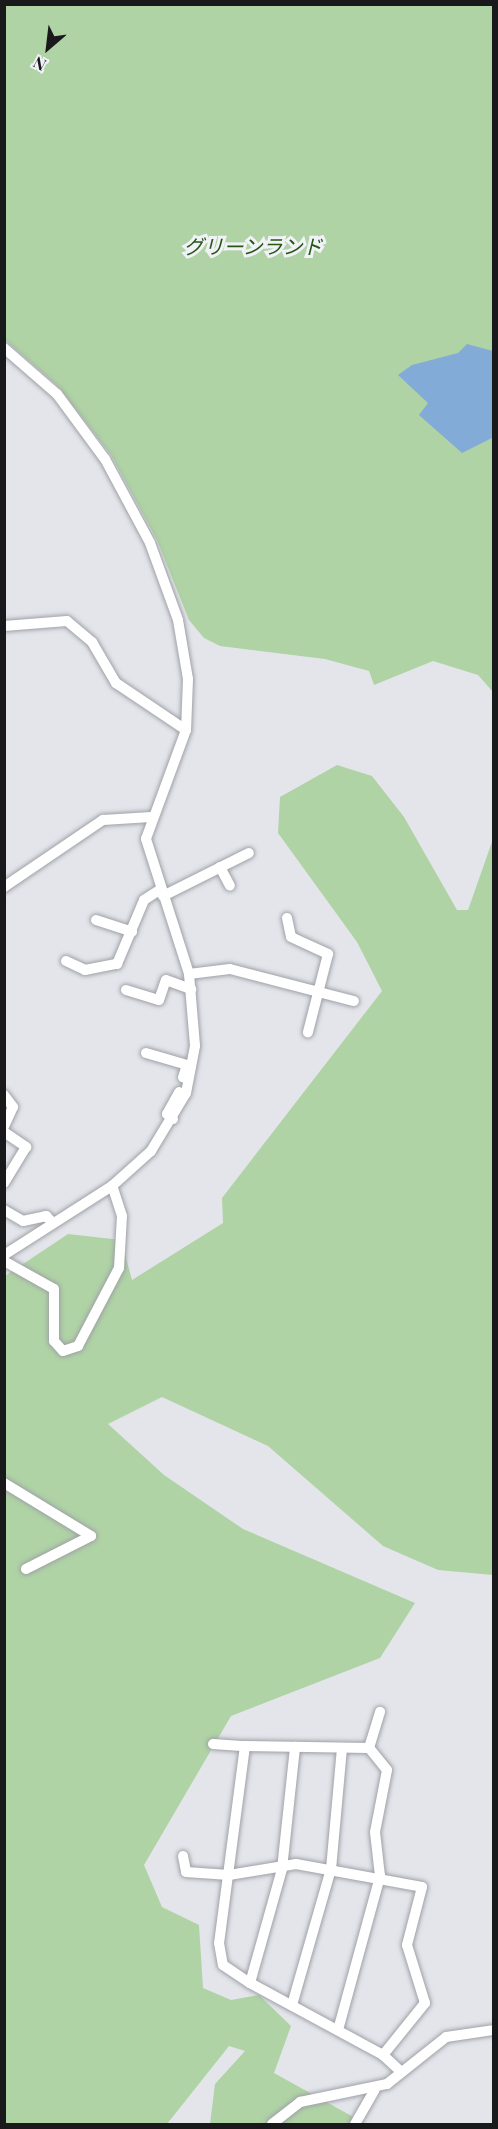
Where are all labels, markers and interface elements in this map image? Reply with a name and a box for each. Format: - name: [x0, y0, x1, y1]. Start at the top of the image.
- north arrow: [18, 18, 78, 78]
- text: N: [29, 52, 49, 76]
- park label: グリーンランド: [183, 233, 323, 257]

